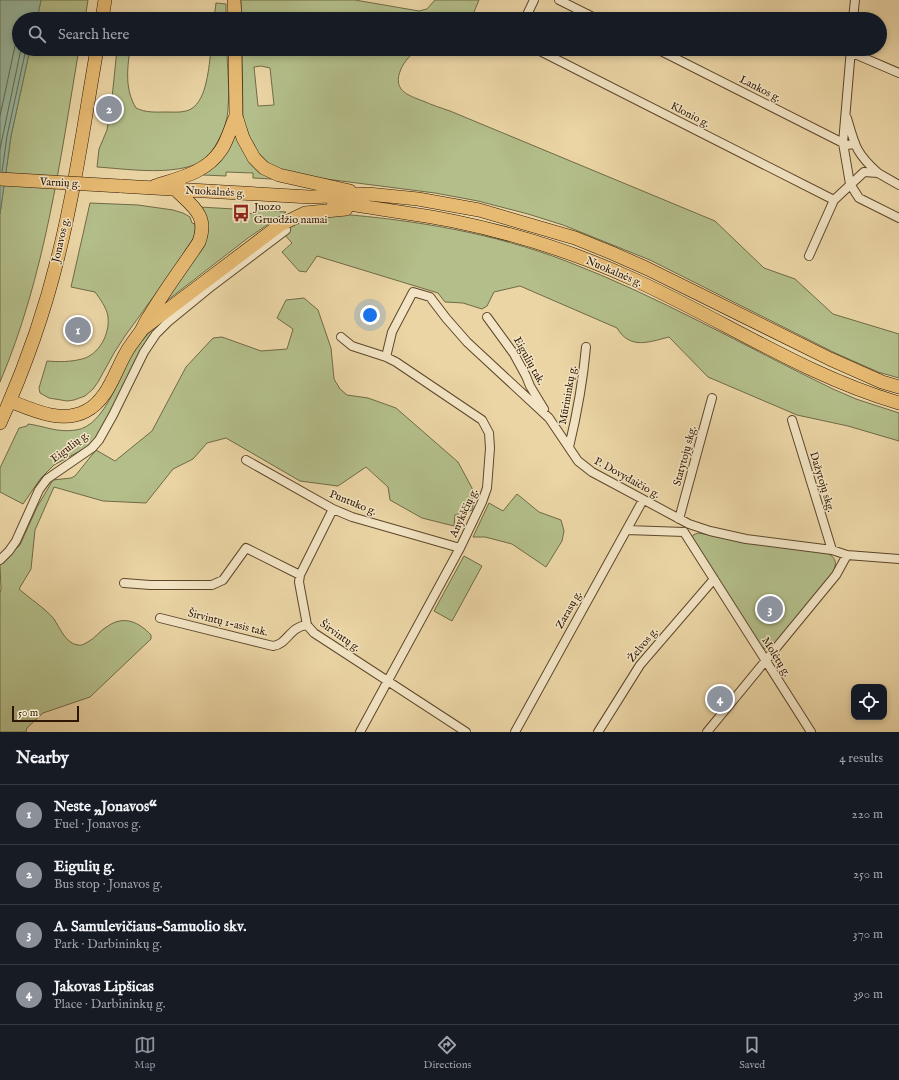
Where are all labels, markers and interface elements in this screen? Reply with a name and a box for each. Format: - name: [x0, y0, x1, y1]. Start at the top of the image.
- search box: [12, 12, 887, 56]
- icon: search: [26, 23, 48, 45]
- text: Search here: [58, 25, 129, 44]
- street label: Lankos g.: [737, 73, 783, 105]
- pin: 2: [96, 94, 122, 124]
- street label: Klonio g.: [668, 99, 712, 131]
- street label: Varnių g.: [38, 175, 81, 191]
- street label: Nuokalnės g.: [185, 183, 245, 201]
- place label: Juozo Gruodžio namai: [252, 200, 327, 227]
- bus stop icon: Juozo Gruodžio namai: [231, 203, 251, 223]
- street label: Jonavos g.: [49, 216, 73, 266]
- street label: Nuokalnės g.: [584, 254, 644, 290]
- your location: [360, 305, 380, 325]
- pin: 1: [65, 315, 91, 345]
- street label: Eigulių tak.: [510, 334, 548, 388]
- street label: Mūrininkų g.: [556, 364, 580, 426]
- street label: Statytojų skg.: [670, 424, 700, 488]
- street label: Eigulių g.: [48, 428, 92, 466]
- street label: Dažytojų skg.: [806, 450, 838, 514]
- street label: P. Dovydaičio g.: [592, 454, 662, 502]
- street label: Anykščių g.: [446, 486, 481, 541]
- street label: Puntuko g.: [327, 487, 379, 519]
- street label: Zarasų g.: [553, 588, 585, 632]
- pin: 3: [757, 594, 783, 624]
- street label: Širvintų 1-asis tak.: [186, 606, 270, 640]
- street label: Širvintų g.: [317, 617, 363, 655]
- street label: Želvos g.: [625, 625, 661, 665]
- street label: Molėtų g.: [758, 635, 794, 679]
- pin: 4: [707, 684, 733, 714]
- map controls: [851, 684, 887, 720]
- button: locate: [851, 684, 887, 720]
- scale bar: [12, 704, 79, 723]
- text: 50 m: [18, 706, 38, 720]
- text: Nearby: [16, 748, 69, 769]
- text: 4 results: [839, 750, 883, 767]
- text: Neste „Jonavos“: [54, 797, 157, 816]
- text: 1: [27, 806, 31, 823]
- text: 220 m: [852, 806, 883, 823]
- text: Fuel · Jonavos g.: [54, 816, 141, 833]
- text: Eigulių g.: [54, 857, 115, 876]
- text: 2: [26, 866, 32, 883]
- text: 250 m: [853, 866, 883, 883]
- text: Bus stop · Jonavos g.: [54, 876, 162, 893]
- text: A. Samulevičiaus-Samuolio skv.: [54, 917, 246, 936]
- text: 3: [27, 926, 31, 943]
- text: 370 m: [853, 926, 883, 943]
- text: Park · Darbininkų g.: [54, 936, 162, 953]
- text: Jakovas Lipšicas: [54, 977, 154, 996]
- text: 4: [26, 986, 32, 1003]
- text: 390 m: [853, 986, 883, 1003]
- text: Place · Darbininkų g.: [54, 996, 166, 1013]
- tab: Map: [134, 1034, 156, 1072]
- tab: Directions: [424, 1034, 471, 1072]
- tab: Saved: [739, 1034, 765, 1072]

